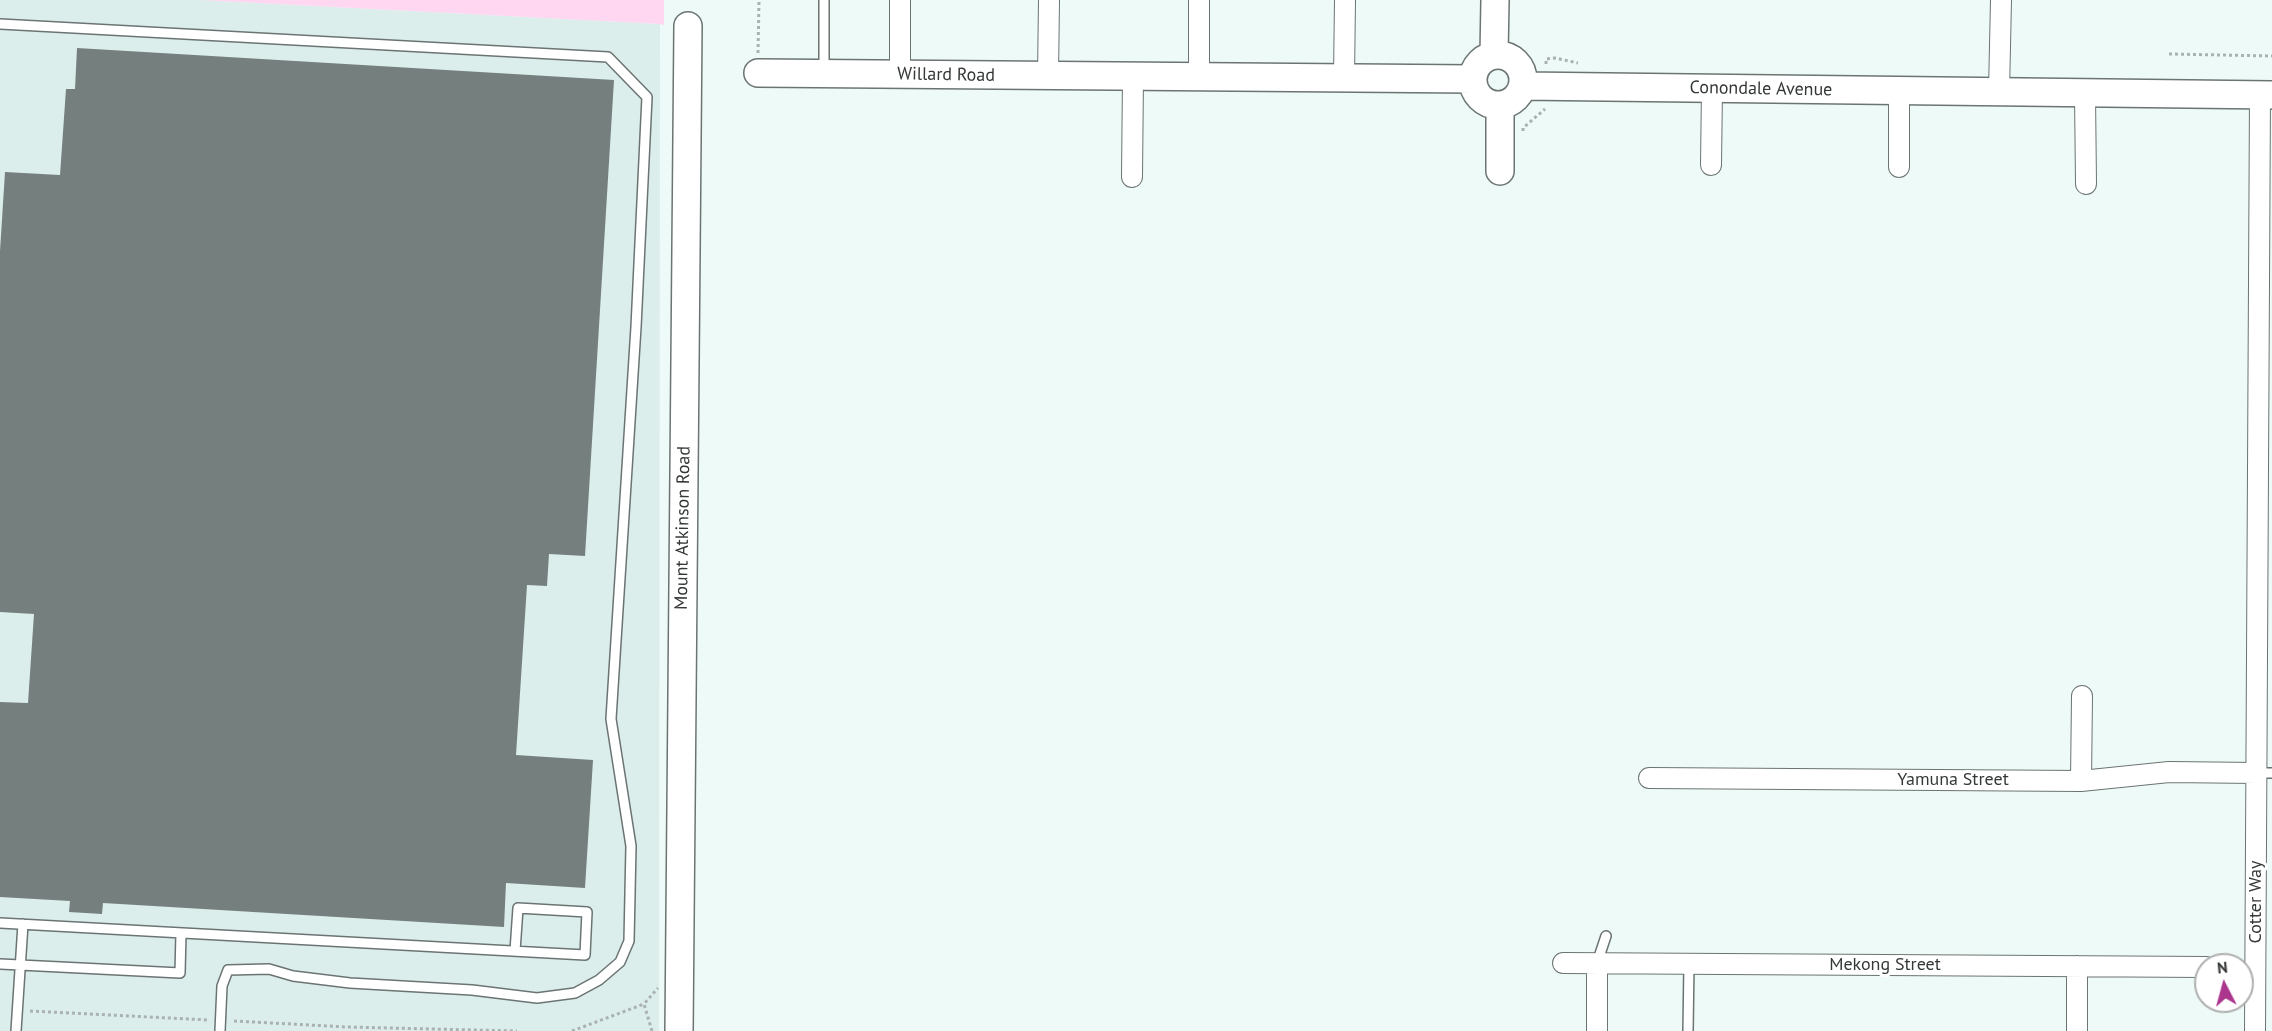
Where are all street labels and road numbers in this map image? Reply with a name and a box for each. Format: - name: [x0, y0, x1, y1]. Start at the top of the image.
- street label: Willard Road: [897, 63, 995, 87]
- street label: Conondale Avenue: [1689, 77, 1833, 101]
- street label: Mount Atkinson Road: [671, 446, 695, 610]
- street label: Yamuna Street: [1897, 769, 2009, 791]
- street label: Cotter Way: [2245, 861, 2267, 943]
- street label: Mekong Street: [1829, 954, 1941, 976]

